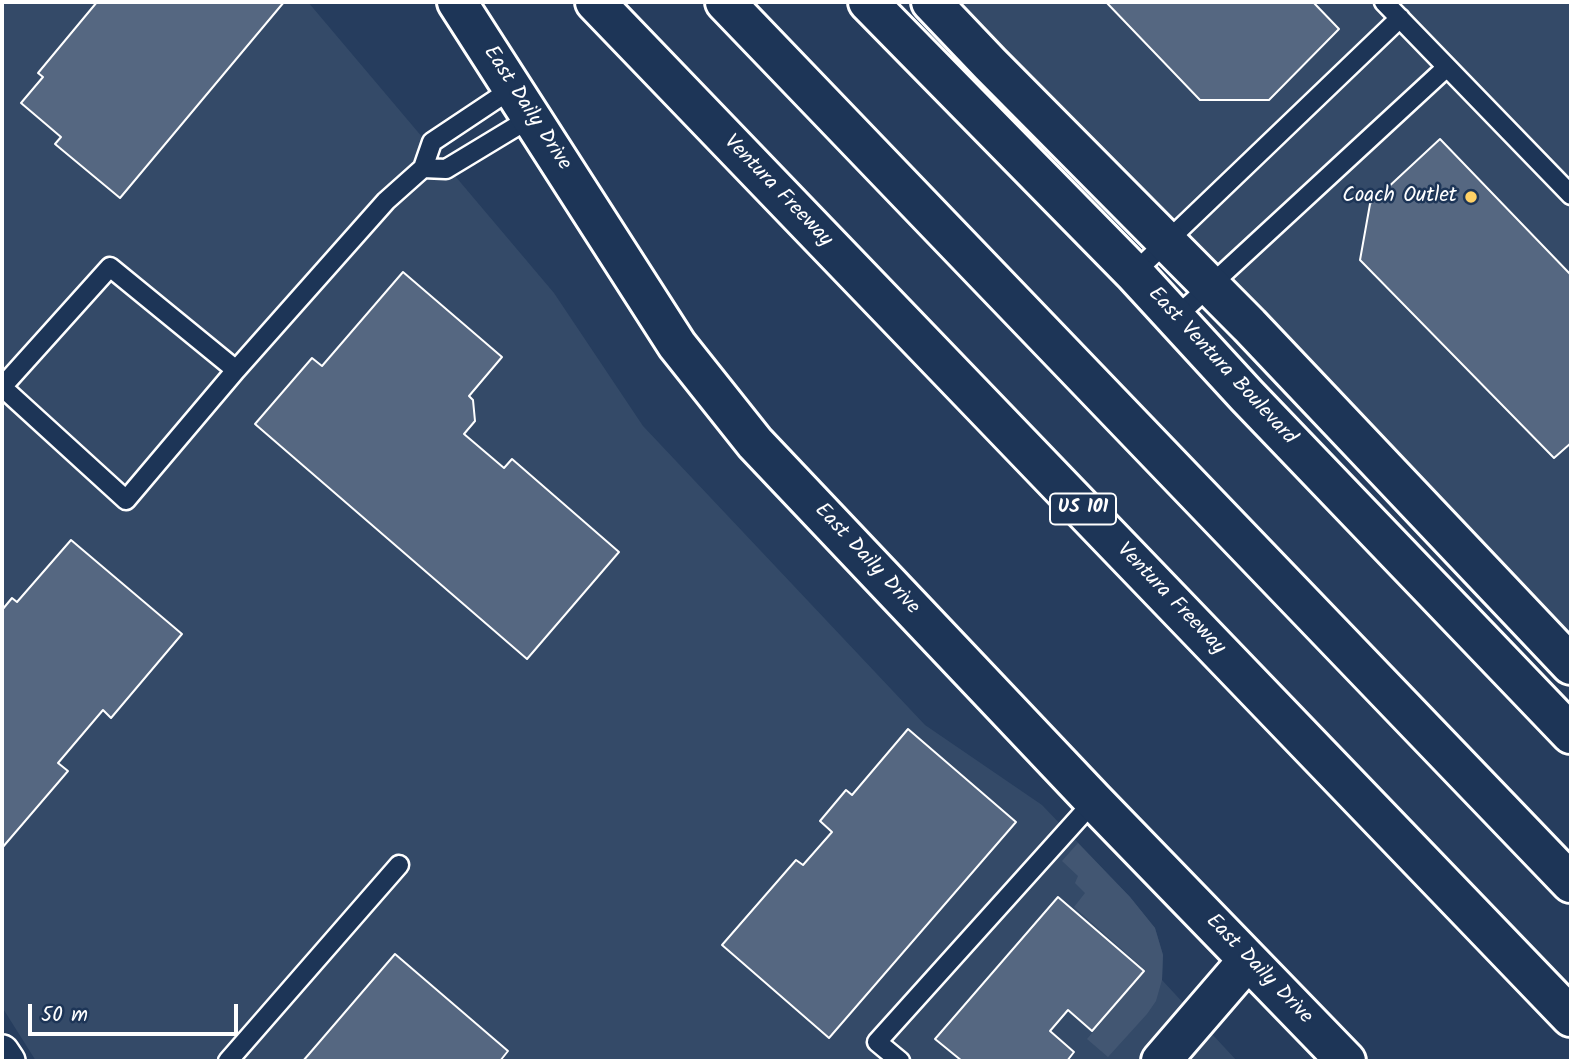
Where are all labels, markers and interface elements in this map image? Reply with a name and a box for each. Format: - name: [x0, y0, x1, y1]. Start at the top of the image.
- street label: East Daily Drive: [476, 42, 576, 176]
- street label: Ventura Freeway: [717, 131, 837, 253]
- place label: Coach Outlet: [1342, 184, 1457, 210]
- marker: Coach Outlet: [1463, 189, 1479, 205]
- street label: East Ventura Boulevard: [1141, 283, 1301, 451]
- road number: US 101: [1050, 494, 1116, 524]
- street label: East Daily Drive: [808, 499, 924, 621]
- street label: Ventura Freeway: [1110, 539, 1230, 661]
- street label: East Daily Drive: [1199, 910, 1317, 1030]
- scale bar: [32, 990, 242, 1034]
- text: 50 m: [41, 999, 88, 1032]

